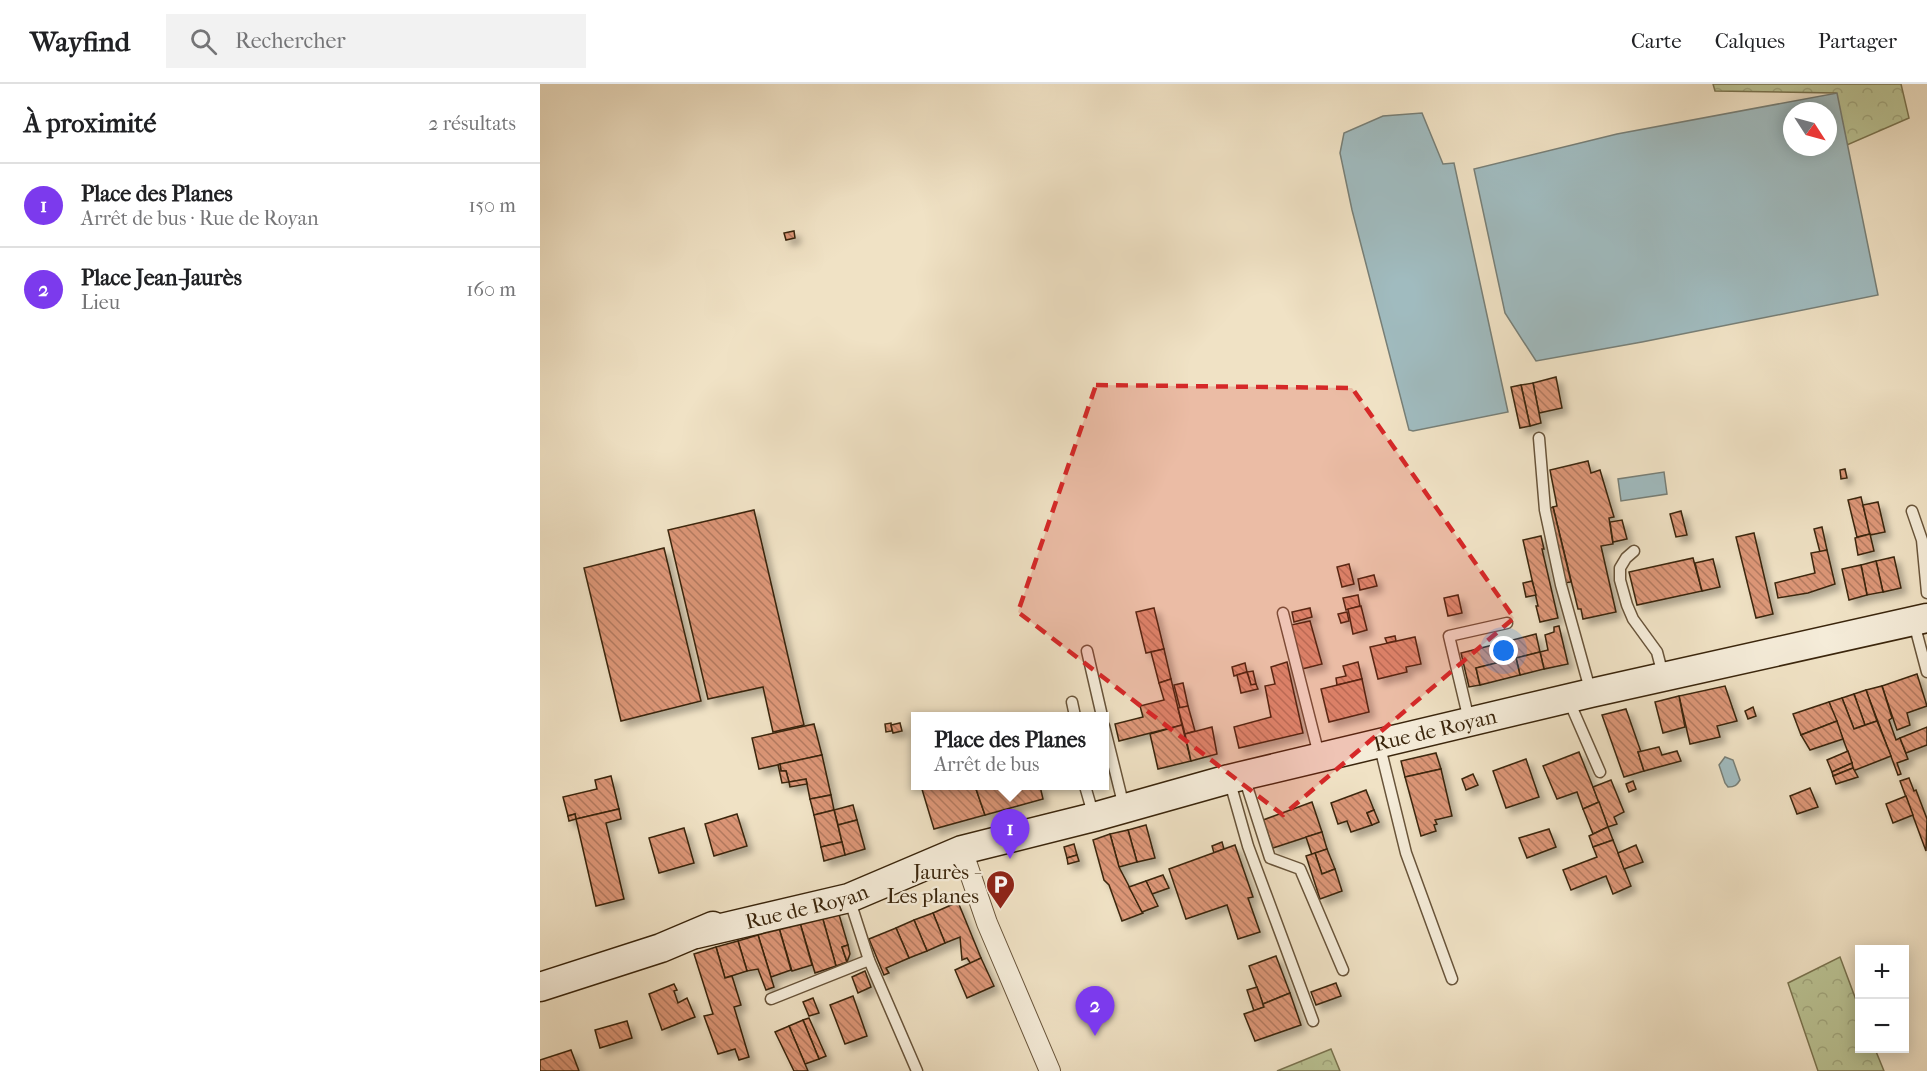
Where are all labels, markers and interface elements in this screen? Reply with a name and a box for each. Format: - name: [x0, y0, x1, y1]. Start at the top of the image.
- search box: [166, 14, 586, 68]
- text: Wayfind: [30, 25, 130, 58]
- icon: search: [187, 25, 220, 58]
- text: Rechercher: [235, 28, 346, 54]
- text: Carte: [1631, 29, 1682, 53]
- text: Calques: [1715, 29, 1785, 53]
- text: Partager: [1818, 29, 1897, 53]
- north arrow: [1783, 102, 1837, 156]
- text: À proximité: [24, 108, 156, 139]
- text: 2 résultats: [428, 112, 516, 135]
- text: Place des Planes: [81, 181, 233, 207]
- text: 1: [40, 194, 47, 217]
- text: 150 m: [468, 194, 516, 217]
- text: Arrêt de bus · Rue de Royan: [81, 207, 319, 230]
- text: Place Jean-Jaurès: [81, 265, 242, 291]
- text: 2: [38, 278, 49, 301]
- text: 160 m: [466, 278, 516, 301]
- text: Lieu: [81, 291, 120, 314]
- your location: [1489, 636, 1518, 665]
- street label: Rue de Royan: [1371, 704, 1499, 756]
- popup: [911, 712, 1109, 790]
- text: Place des Planes: [934, 727, 1086, 753]
- text: Arrêt de bus: [934, 753, 1039, 776]
- pin: 1: [990, 810, 1030, 859]
- place label: Jaurès - Les planes: [887, 860, 982, 908]
- parking icon: Jaurès - Les planes: [984, 868, 1016, 910]
- street label: Rue de Royan: [743, 879, 872, 934]
- map controls: [1855, 945, 1909, 1053]
- button: +: [1855, 945, 1909, 999]
- pin: 2: [1076, 986, 1114, 1036]
- button: −: [1855, 999, 1909, 1053]

